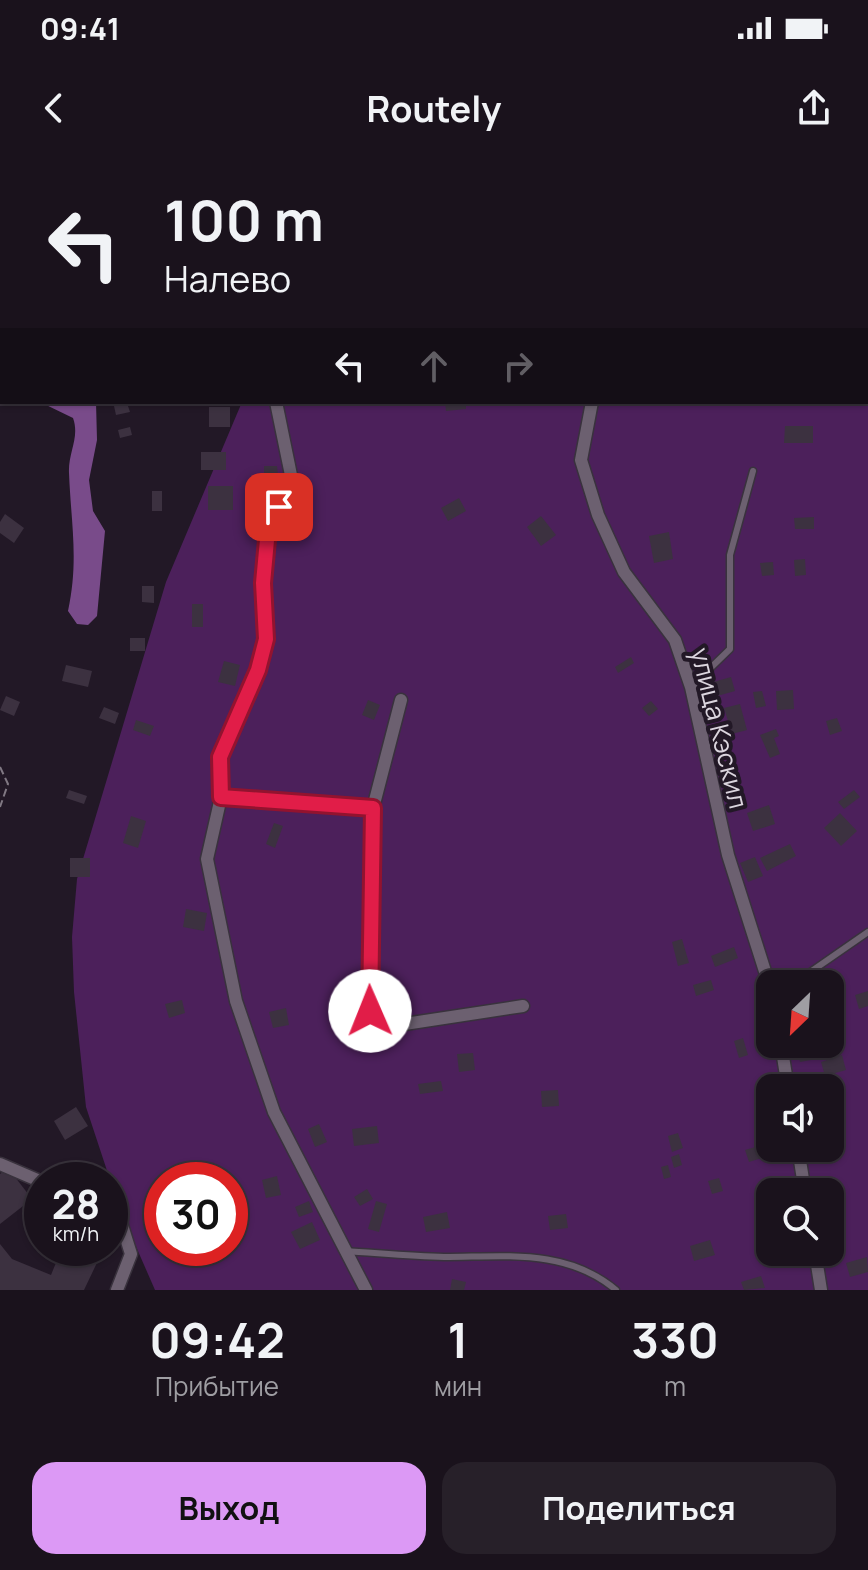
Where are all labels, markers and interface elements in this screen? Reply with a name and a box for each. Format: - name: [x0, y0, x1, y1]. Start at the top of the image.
- text: 09:41: [40, 8, 120, 49]
- text: Routely: [366, 84, 502, 133]
- icon: back: [32, 86, 76, 130]
- icon: share: [792, 86, 836, 130]
- text: 100 m: [164, 181, 324, 258]
- icon: left: [32, 192, 136, 296]
- text: Налево: [164, 254, 291, 303]
- icon: left: [328, 344, 372, 388]
- icon: ahead: [412, 344, 456, 388]
- icon: right: [496, 344, 540, 388]
- pin: [245, 473, 313, 541]
- icon: arrive: [257, 485, 301, 529]
- street label: улица Кэскил: [683, 644, 757, 812]
- position arrow: [328, 969, 412, 1053]
- north arrow: [756, 970, 844, 1058]
- map controls: [756, 970, 844, 1266]
- button: sound: [756, 1074, 844, 1162]
- speed limit sign: 30: [144, 1162, 248, 1266]
- text: 28: [52, 1176, 100, 1231]
- button: search: [756, 1178, 844, 1266]
- text: km/h: [53, 1220, 99, 1247]
- text: 09:42: [149, 1307, 285, 1372]
- text: 1: [448, 1307, 469, 1372]
- text: 330: [631, 1307, 719, 1372]
- text: Прибытие: [155, 1368, 279, 1404]
- text: мин: [434, 1368, 482, 1404]
- text: m: [664, 1368, 686, 1404]
- button: Выход: [32, 1462, 426, 1554]
- button: Поделиться: [442, 1462, 836, 1554]

